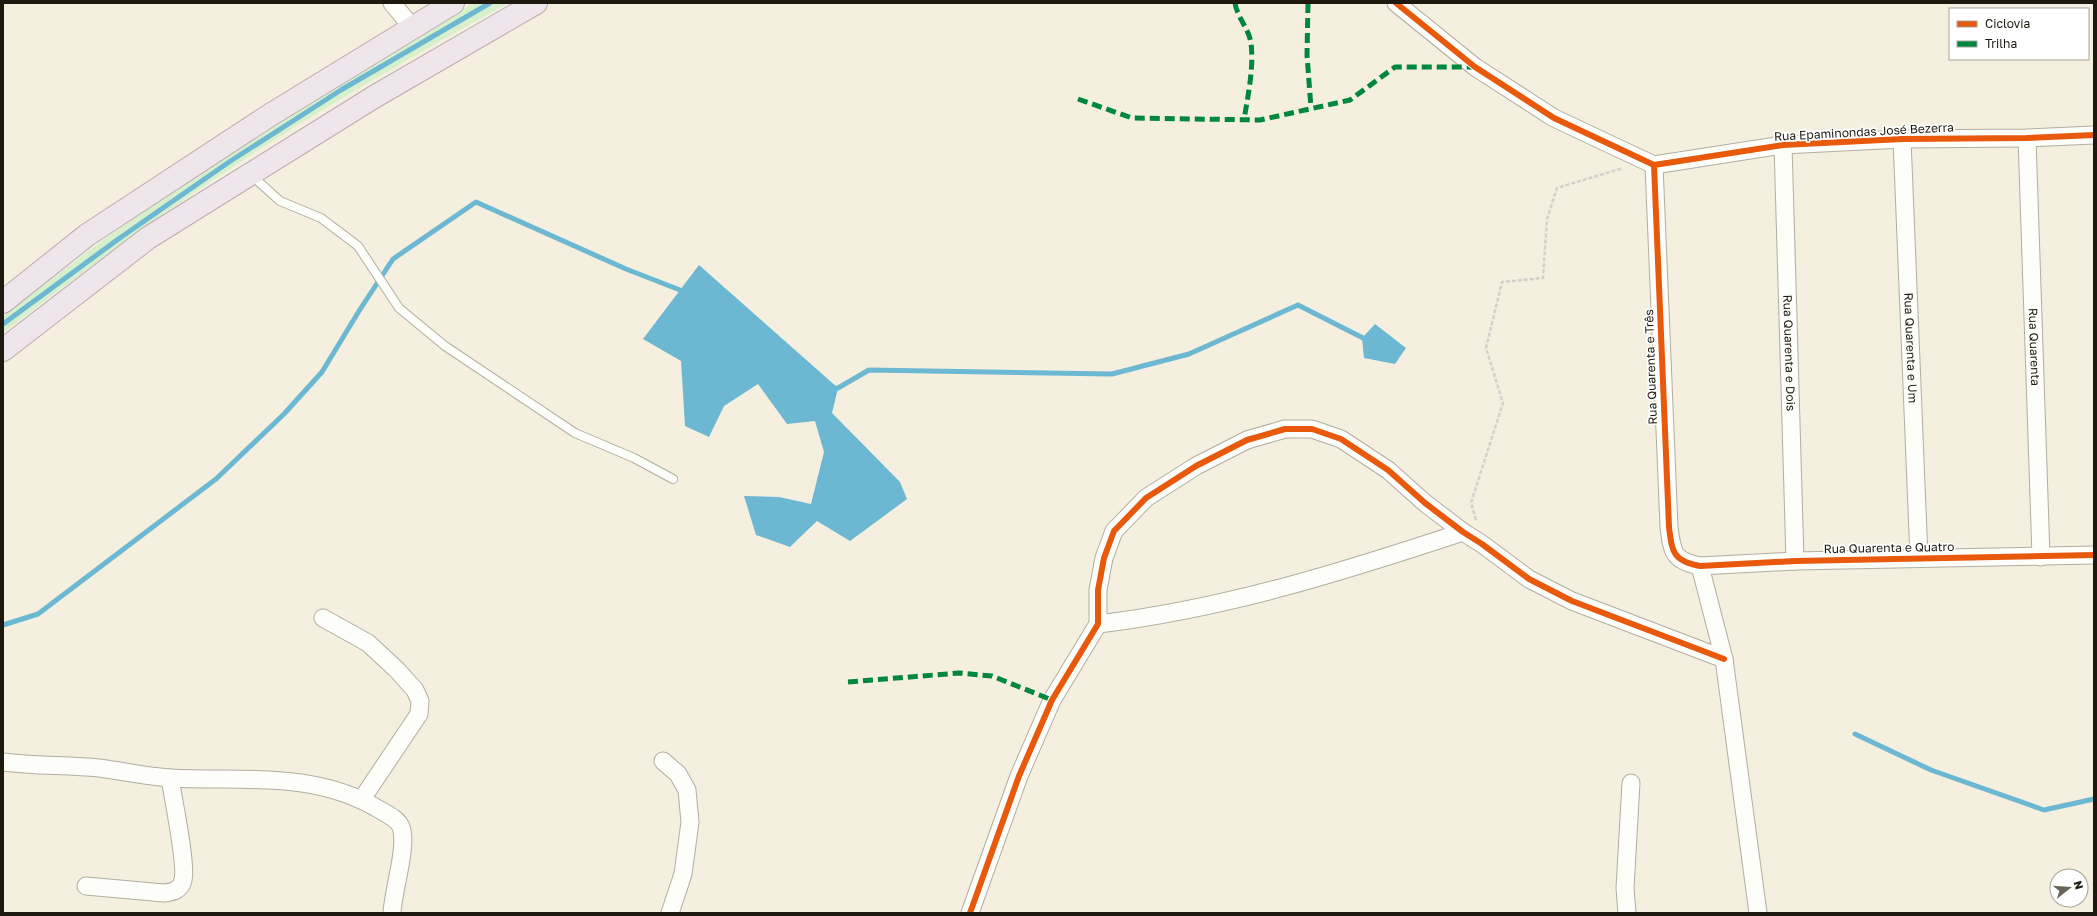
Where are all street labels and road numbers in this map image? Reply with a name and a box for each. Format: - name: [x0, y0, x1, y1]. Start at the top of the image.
- street label: Rua Epaminondas José Bezerra: [1774, 119, 1954, 144]
- street label: Rua Quarenta e Um: [1901, 292, 1921, 403]
- street label: Rua Quarenta e Dois: [1780, 294, 1799, 411]
- street label: Rua Quarenta: [2026, 307, 2043, 386]
- street label: Rua Quarenta e Três: [1641, 309, 1660, 425]
- street label: Rua Quarenta e Quatro: [1824, 539, 1954, 556]

